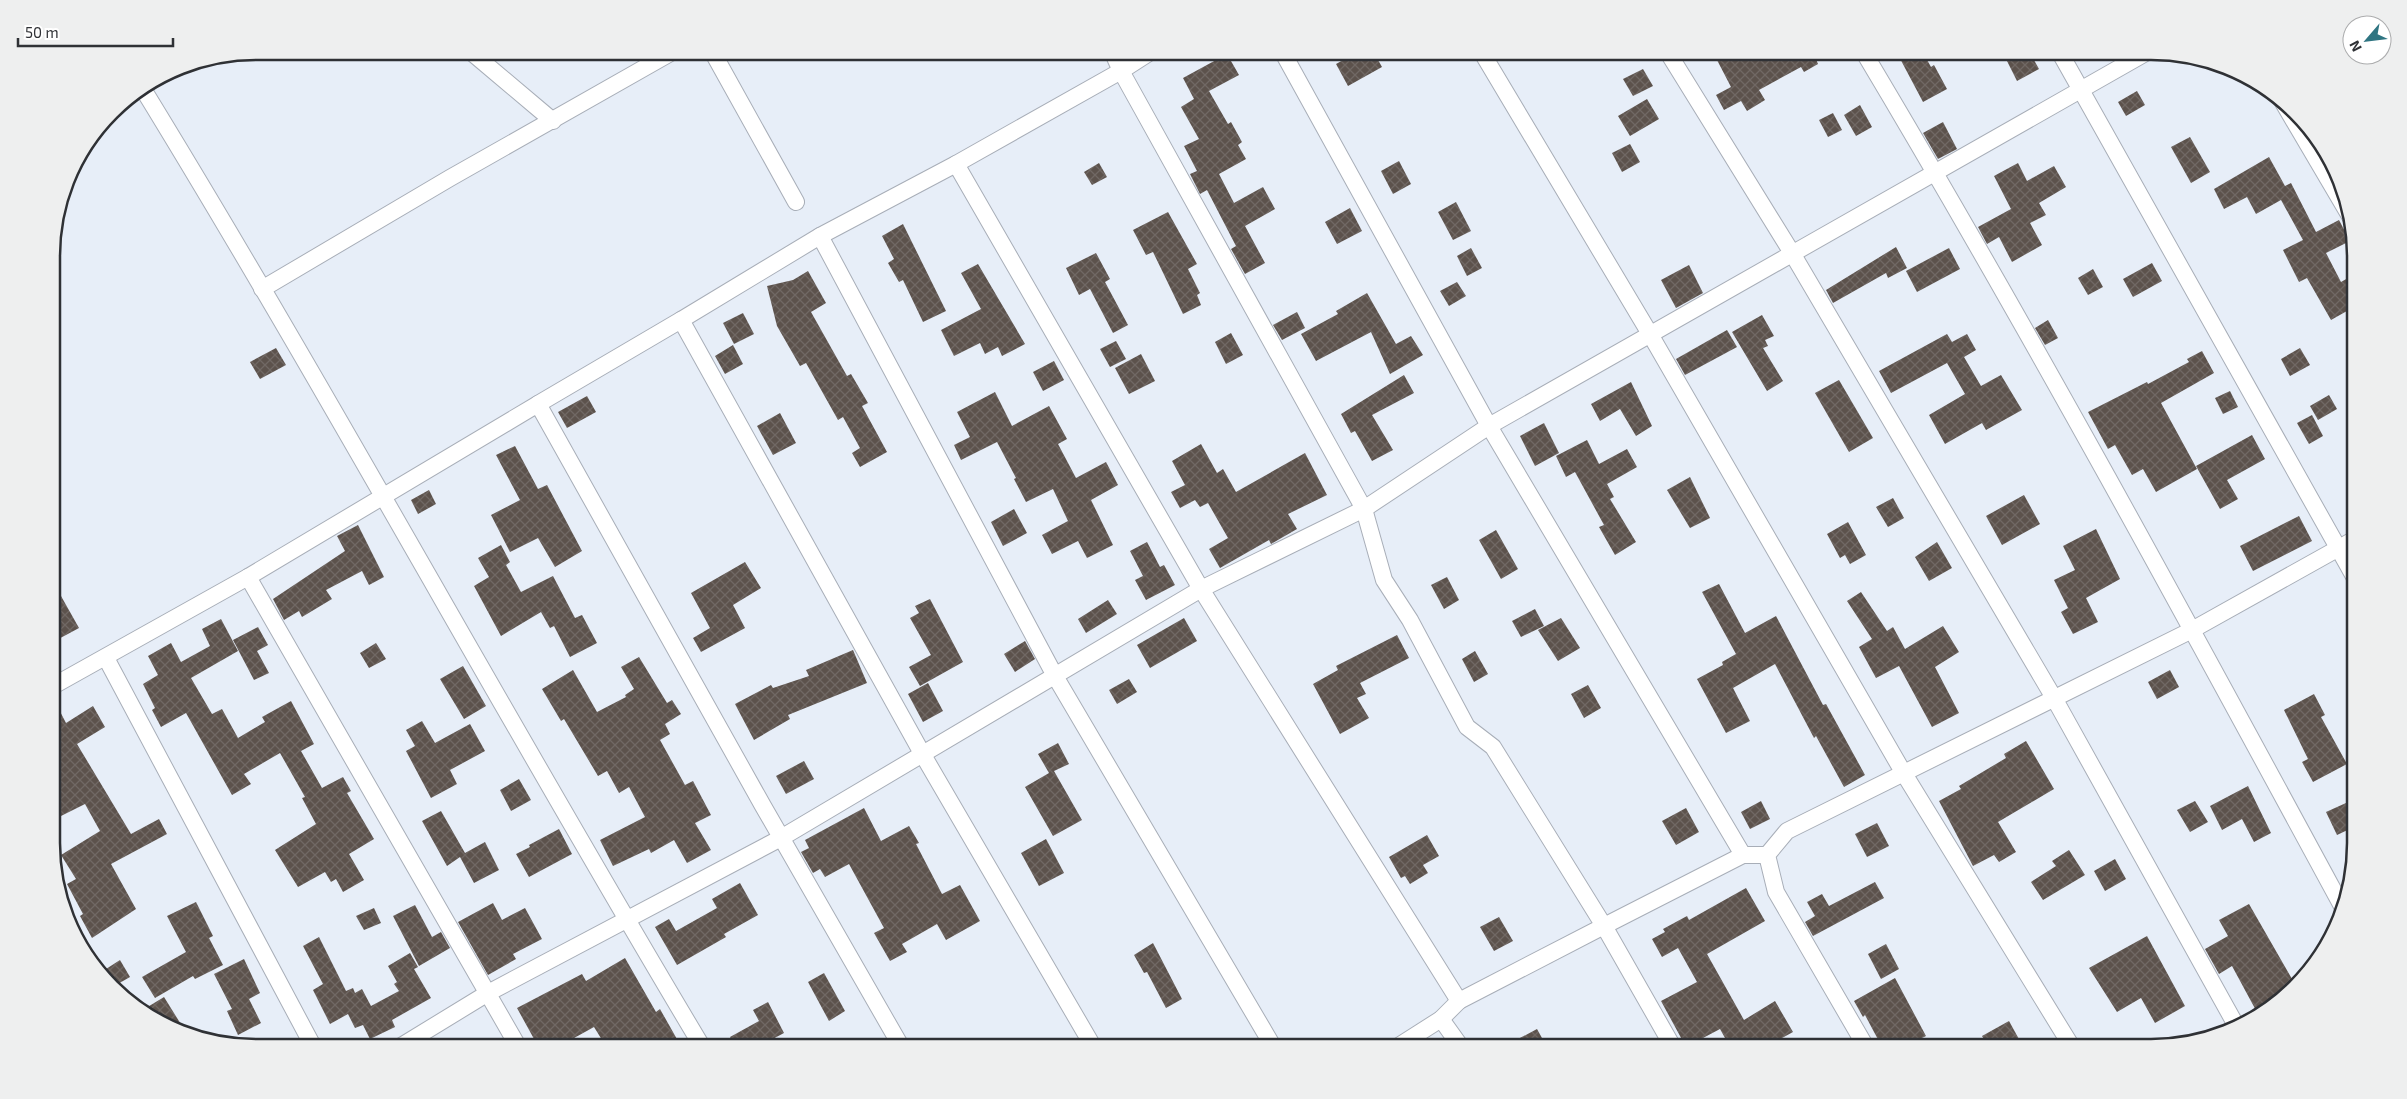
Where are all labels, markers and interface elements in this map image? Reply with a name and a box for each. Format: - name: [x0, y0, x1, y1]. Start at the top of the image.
- scale bar: [18, 15, 172, 47]
- north arrow: [2342, 15, 2392, 65]
- text: 50 m: [25, 23, 59, 41]
- text: N: [2345, 38, 2365, 55]

